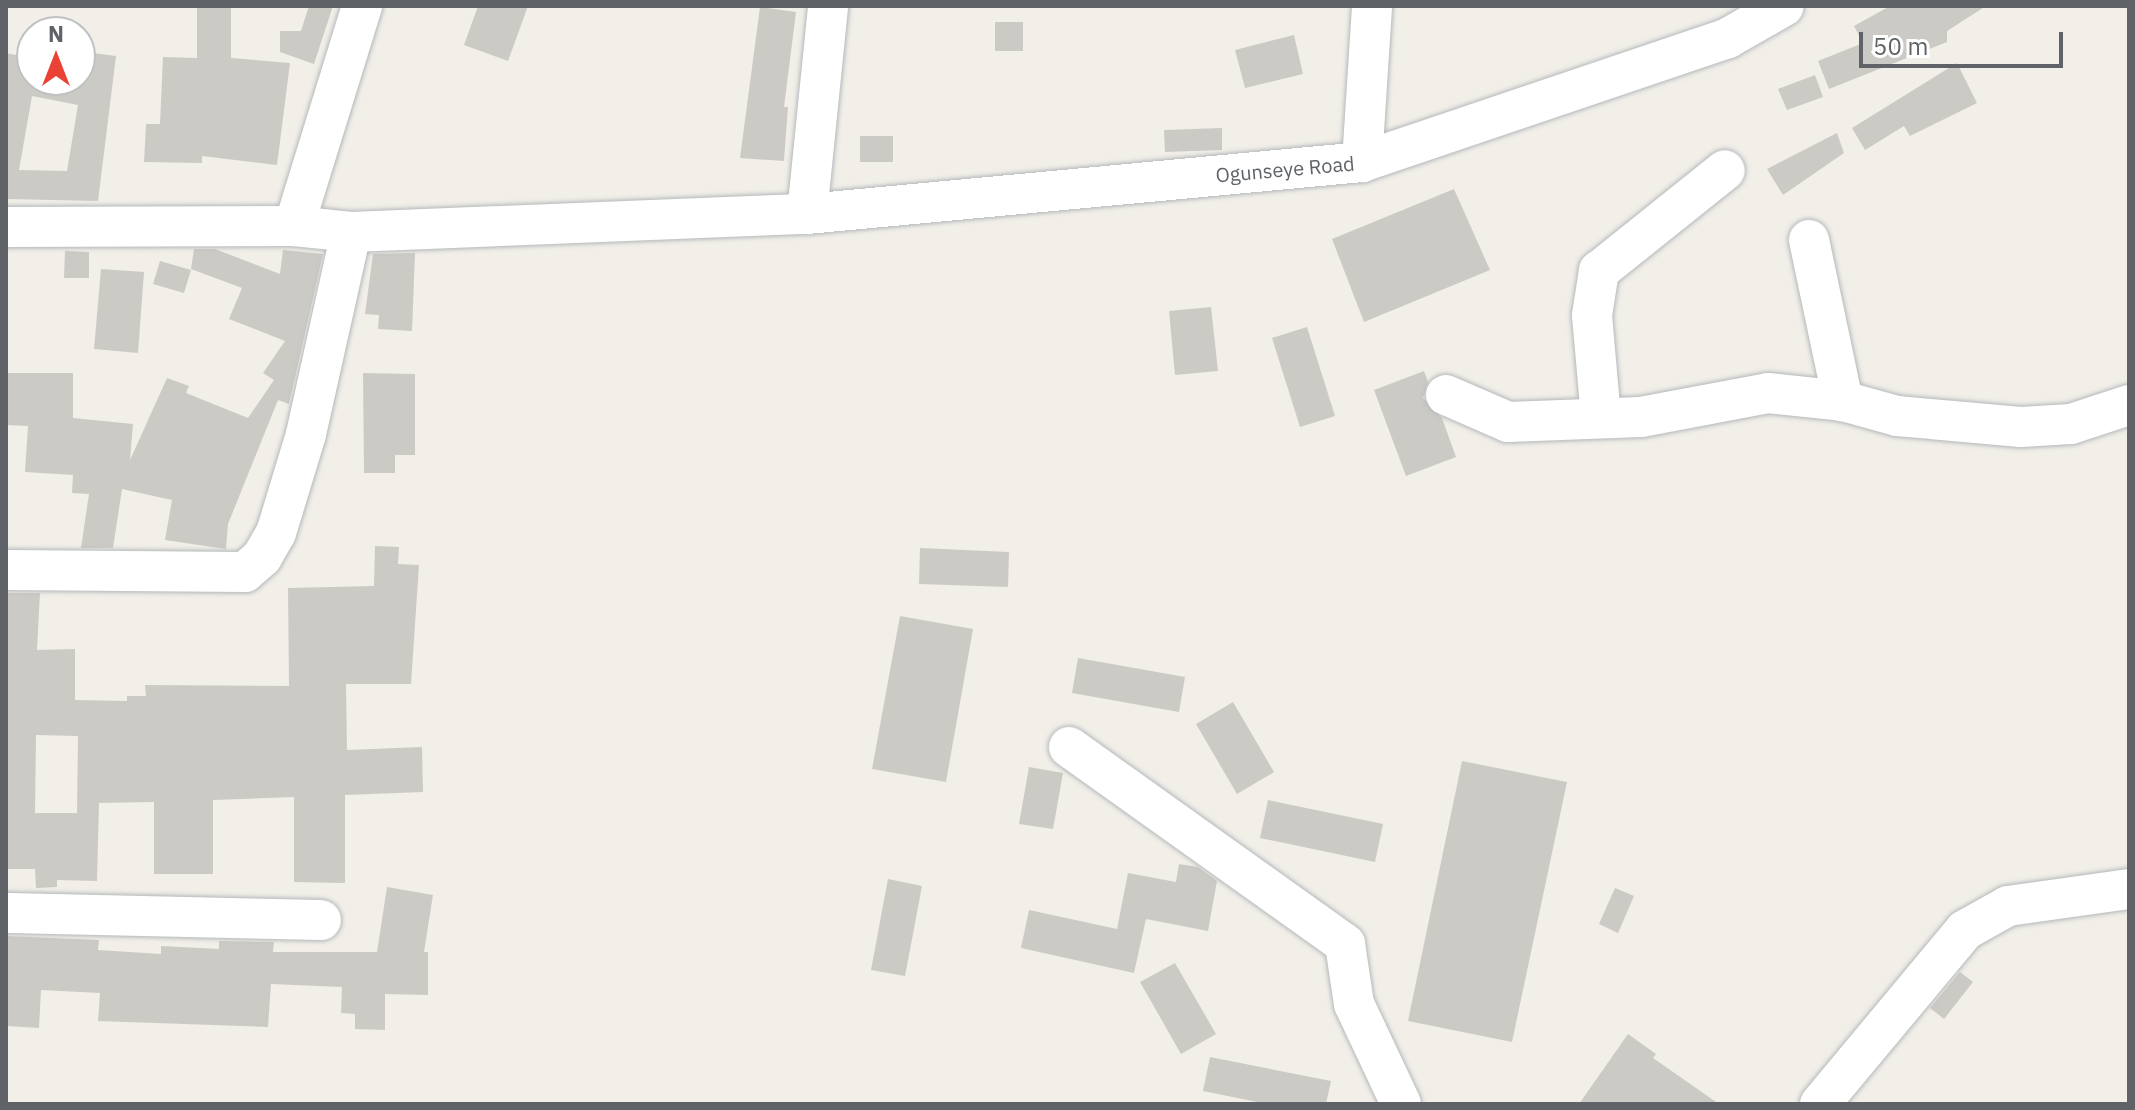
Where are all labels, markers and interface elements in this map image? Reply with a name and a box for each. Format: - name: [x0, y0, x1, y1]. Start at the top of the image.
- north arrow: [16, 16, 96, 96]
- scale bar: [1863, 16, 2067, 66]
- text: N: [48, 19, 64, 48]
- text: 50 m: [1873, 30, 1928, 62]
- street label: Ogunseye Road: [1214, 151, 1356, 187]

